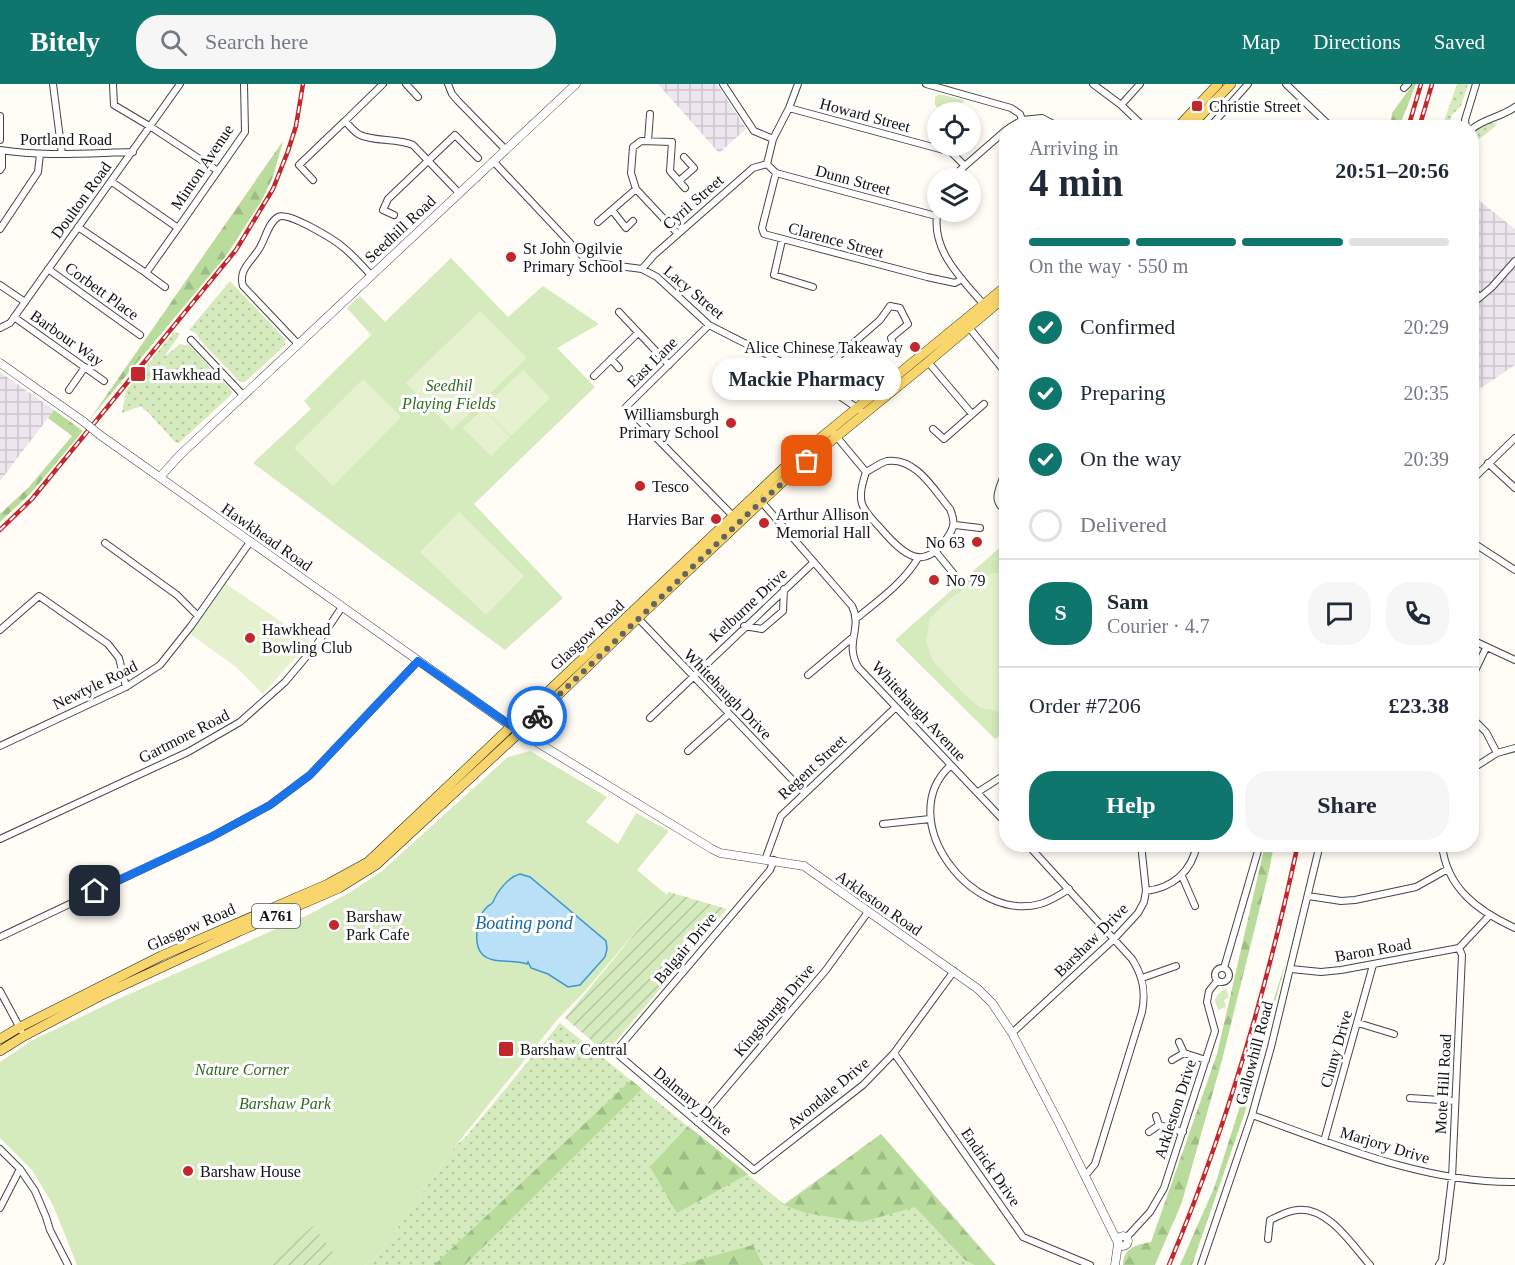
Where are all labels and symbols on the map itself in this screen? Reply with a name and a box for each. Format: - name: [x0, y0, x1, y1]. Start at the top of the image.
- street label: Howard Street: [818, 95, 913, 135]
- place label: Christie Street: [1209, 98, 1302, 115]
- marker: Christie Street: [1190, 99, 1204, 113]
- street label: Minton Avenue: [167, 121, 237, 213]
- street label: Portland Road: [20, 131, 112, 148]
- street label: Doulton Road: [48, 159, 114, 241]
- street label: Dunn Street: [814, 162, 893, 198]
- street label: Cyril Street: [659, 171, 728, 234]
- street label: Seedhill Road: [361, 192, 439, 266]
- street label: Clarence Street: [786, 219, 886, 261]
- place label: St John Ogilvie Primary School: [523, 240, 624, 276]
- marker: St John Ogilvie Primary School: [504, 250, 518, 264]
- street label: Corbett Place: [62, 259, 142, 323]
- street label: Lacy Street: [660, 262, 728, 323]
- street label: Barbour Way: [27, 307, 107, 370]
- street label: East Lane: [624, 334, 680, 390]
- place label: Alice Chinese Takeaway: [744, 339, 903, 357]
- marker: Alice Chinese Takeaway: [908, 340, 922, 354]
- callout: Mackie Pharmacy: [712, 359, 902, 401]
- marker: Hawkhead: [129, 365, 147, 383]
- place label: Hawkhead: [152, 366, 220, 383]
- park label: Seedhil Playing Fields: [401, 377, 496, 413]
- place label: Williamsburgh Primary School: [619, 406, 720, 442]
- marker: Williamsburgh Primary School: [724, 416, 738, 430]
- pin: [781, 435, 832, 486]
- place label: Tesco: [652, 478, 689, 495]
- marker: Tesco: [633, 479, 647, 493]
- street label: Hawkhead Road: [219, 500, 315, 574]
- place label: Arthur Allison Memorial Hall: [776, 506, 871, 541]
- place label: Harvies Bar: [627, 511, 705, 528]
- marker: Harvies Bar: [709, 512, 723, 526]
- marker: Arthur Allison Memorial Hall: [757, 516, 771, 530]
- place label: No 63: [925, 534, 965, 551]
- marker: No 63: [970, 535, 984, 549]
- street label: Kelburne Drive: [706, 565, 790, 645]
- place label: No 79: [946, 572, 986, 589]
- marker: No 79: [927, 573, 941, 587]
- street label: Glasgow Road: [547, 597, 628, 674]
- place label: Hawkhead Bowling Club: [262, 621, 352, 657]
- marker: Hawkhead Bowling Club: [243, 631, 257, 645]
- street label: Whitehaugh Drive: [680, 645, 775, 743]
- street label: Newtyle Road: [50, 657, 141, 714]
- street label: Whitehaugh Avenue: [868, 658, 970, 765]
- courier: [507, 686, 567, 746]
- street label: Gartmore Road: [136, 706, 232, 766]
- street label: Regent Street: [775, 731, 851, 803]
- pin: [69, 865, 120, 916]
- street label: Arkleston Road: [833, 867, 925, 939]
- street label: Glasgow Road: [144, 900, 238, 955]
- street label: Barshaw Drive: [1051, 900, 1131, 980]
- road number: A761: [252, 904, 300, 928]
- place label: Barshaw Park Cafe: [346, 908, 410, 943]
- street label: Balgair Drive: [650, 909, 720, 988]
- water label: Boating pond: [475, 913, 574, 933]
- marker: Barshaw Park Cafe: [327, 918, 341, 932]
- street label: Baron Road: [1334, 935, 1412, 965]
- street label: Kingsburgh Drive: [730, 960, 818, 1060]
- street label: Gallowhill Road: [1232, 1000, 1276, 1106]
- street label: Cluny Drive: [1317, 1008, 1356, 1090]
- street label: Mote Hill Road: [1432, 1033, 1454, 1135]
- marker: Barshaw Central: [497, 1040, 515, 1058]
- place label: Barshaw Central: [520, 1041, 628, 1058]
- street label: Avondale Drive: [784, 1054, 872, 1132]
- street label: Arkleston Drive: [1151, 1057, 1199, 1161]
- park label: Nature Corner: [194, 1061, 290, 1078]
- street label: Dalmary Drive: [650, 1064, 735, 1139]
- park label: Barshaw Park: [239, 1095, 332, 1112]
- street label: Marjory Drive: [1338, 1123, 1432, 1168]
- street label: Endrick Drive: [958, 1125, 1024, 1209]
- place label: Barshaw House: [200, 1163, 301, 1180]
- marker: Barshaw House: [181, 1164, 195, 1178]

